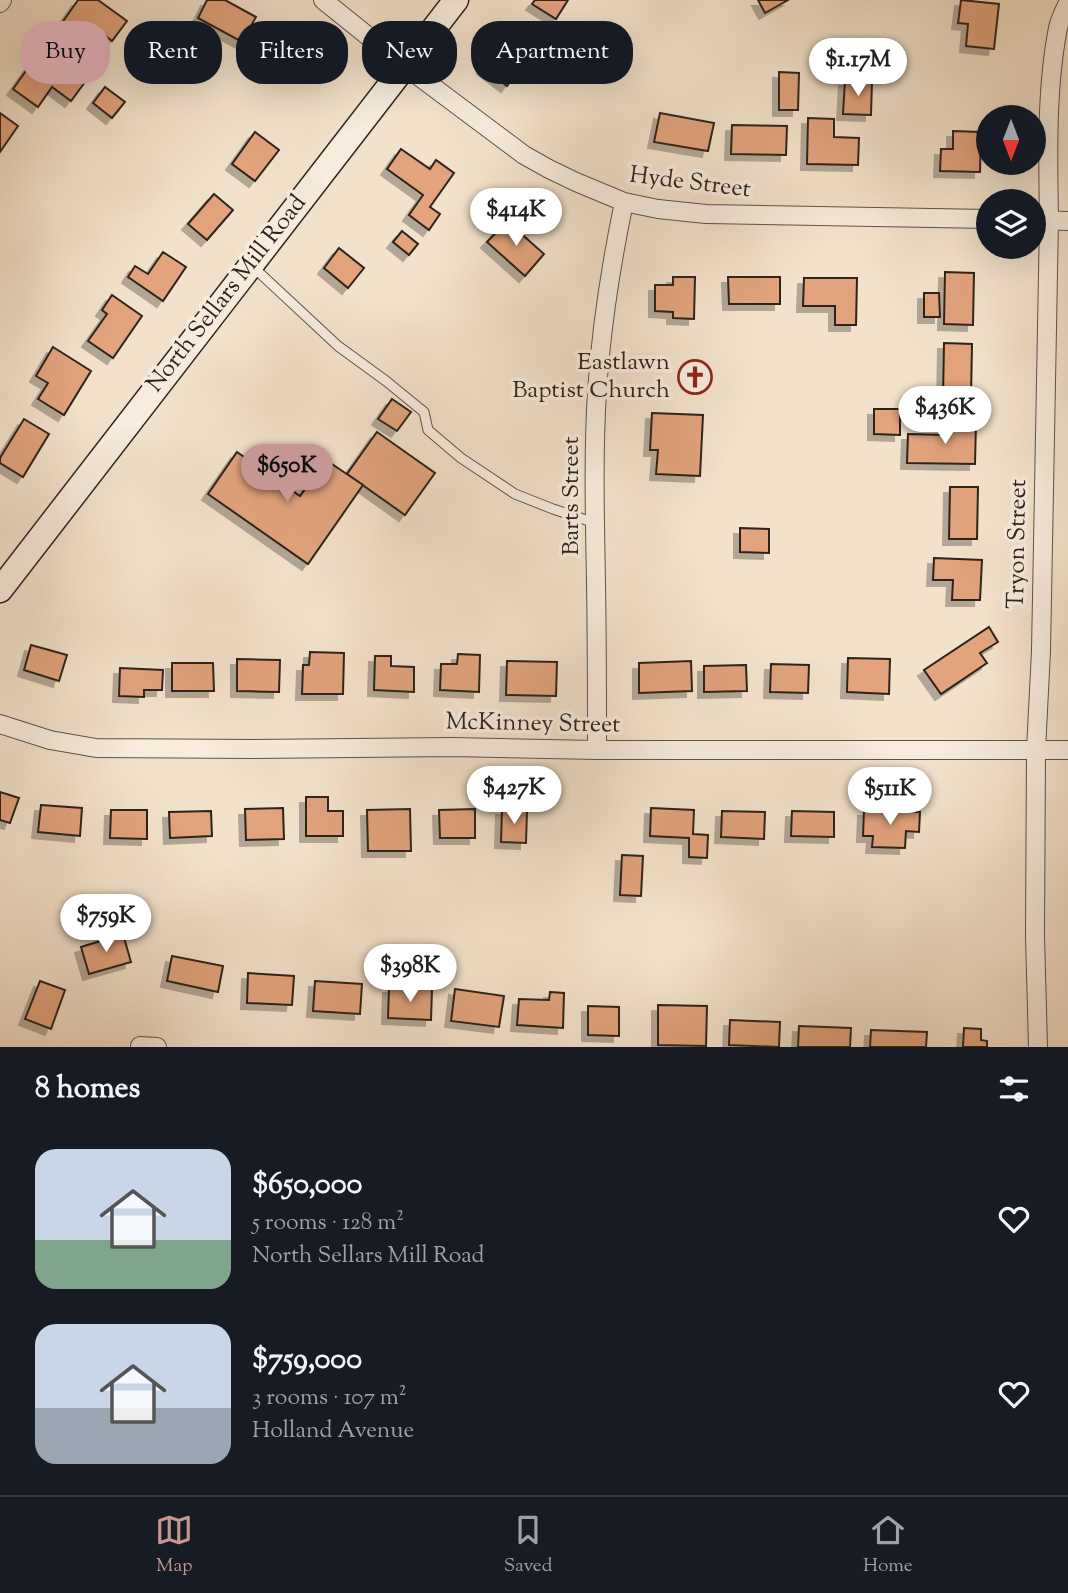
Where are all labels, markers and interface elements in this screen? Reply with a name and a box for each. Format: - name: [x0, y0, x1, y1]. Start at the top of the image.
- chip: Buy: [21, 21, 110, 84]
- chip: Rent: [124, 21, 222, 84]
- chip: Filters: [236, 21, 348, 84]
- chip: New: [362, 21, 457, 84]
- chip: Apartment: [471, 21, 633, 84]
- pin: $1.17M: [801, 38, 915, 98]
- text: $1.17M: [825, 44, 891, 77]
- north arrow: [976, 105, 1046, 175]
- map controls: [976, 105, 1046, 259]
- street label: Hyde Street: [627, 159, 753, 207]
- street label: North Sellars Mill Road: [139, 188, 315, 400]
- pin: $414K: [467, 188, 565, 248]
- button: layers: [976, 189, 1046, 259]
- text: $414K: [486, 194, 546, 227]
- place label: Eastlawn Baptist Church: [512, 346, 670, 408]
- church icon: Eastlawn Baptist Church: [676, 358, 714, 396]
- pin: $436K: [896, 386, 994, 446]
- text: $436K: [914, 392, 976, 425]
- street label: Barts Street: [555, 436, 589, 556]
- pin: $650K: [238, 444, 336, 504]
- text: $650K: [257, 450, 317, 483]
- street label: Tryon Street: [1000, 479, 1036, 609]
- street label: McKinney Street: [445, 705, 621, 743]
- pin: $427K: [465, 766, 563, 826]
- pin: $511K: [841, 768, 939, 827]
- text: $427K: [483, 772, 545, 805]
- text: $511K: [864, 773, 916, 806]
- pin: $759K: [57, 894, 155, 954]
- text: $759K: [76, 900, 136, 933]
- pin: $398K: [361, 944, 459, 1004]
- text: $398K: [380, 950, 440, 983]
- text: 8 homes: [35, 1068, 140, 1111]
- icon: filters: [995, 1070, 1033, 1108]
- text: $650,000: [252, 1164, 362, 1207]
- icon: home: [91, 1177, 175, 1261]
- icon: heart: [995, 1200, 1033, 1238]
- text: 5 rooms · 128 m²: [252, 1207, 404, 1240]
- text: North Sellars Mill Road: [252, 1240, 485, 1273]
- text: $759,000: [252, 1339, 362, 1382]
- icon: home: [91, 1352, 175, 1436]
- icon: heart: [995, 1375, 1033, 1413]
- text: 3 rooms · 107 m²: [252, 1382, 407, 1415]
- text: Holland Avenue: [252, 1415, 414, 1448]
- tab: Map: [155, 1511, 193, 1580]
- tab: Saved: [504, 1511, 552, 1580]
- tab: Home: [863, 1511, 913, 1580]

